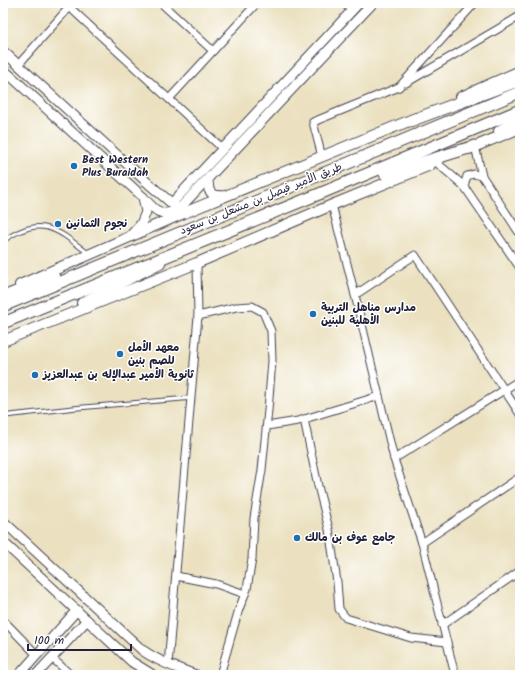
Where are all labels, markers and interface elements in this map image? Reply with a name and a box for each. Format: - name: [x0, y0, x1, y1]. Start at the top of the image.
- place label: Best Western Plus Buraidah: [82, 151, 148, 182]
- street label: طريق الأمير فيصل بن مشعل بن سعود: [177, 158, 345, 240]
- marker: Best Western Plus Buraidah: [69, 161, 79, 171]
- place label: نجوم الثمانين: [66, 215, 127, 233]
- marker: نجوم الثمانين: [53, 219, 63, 229]
- place label: مدارس مناهل التربية الأهلية للبنين: [321, 299, 416, 330]
- marker: مدارس مناهل التربية الأهلية للبنين: [308, 309, 318, 319]
- place label: معهد الأمل للصم بنين: [128, 339, 179, 370]
- marker: معهد الأمل للصم بنين: [115, 349, 125, 359]
- place label: ثانوية الأمير عبدالإله بن عبدالعزيز: [42, 366, 194, 384]
- marker: ثانوية الأمير عبدالإله بن عبدالعزيز: [30, 370, 40, 380]
- place label: جامع عوف بن مالك: [305, 529, 395, 547]
- marker: جامع عوف بن مالك: [292, 533, 302, 543]
- scale bar: [28, 626, 131, 652]
- text: 100 m: [34, 631, 65, 650]

